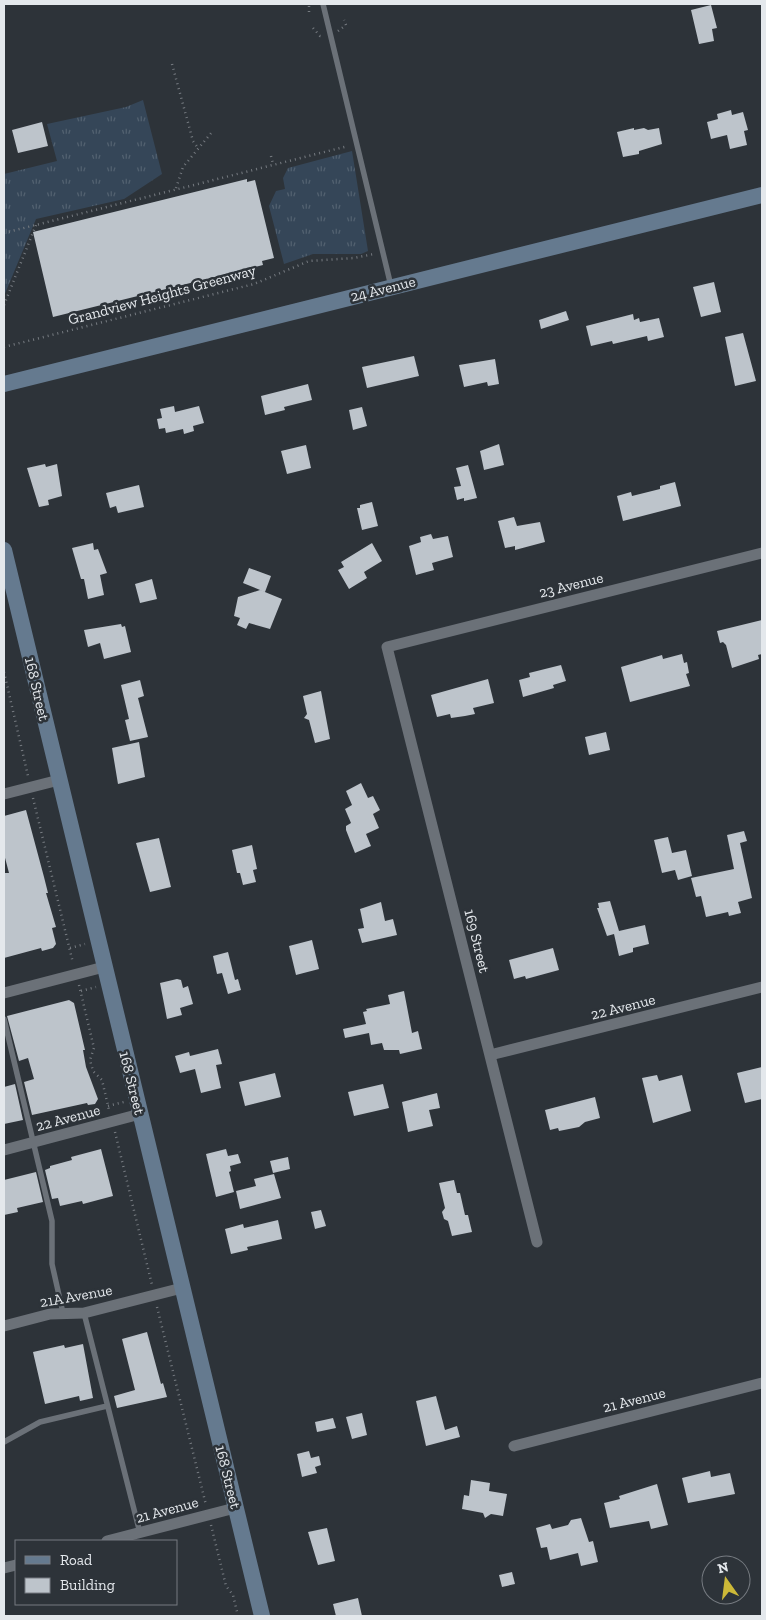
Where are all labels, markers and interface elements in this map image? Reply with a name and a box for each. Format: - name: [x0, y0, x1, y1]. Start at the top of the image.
- street label: Grandview Heights Greenway: [66, 261, 258, 329]
- street label: 24 Avenue: [349, 272, 417, 306]
- street label: 23 Avenue: [537, 568, 605, 602]
- street label: 168 Street: [21, 655, 53, 723]
- street label: 169 Street: [460, 907, 494, 975]
- street label: 22 Avenue: [589, 990, 657, 1024]
- street label: 168 Street: [115, 1049, 149, 1117]
- street label: 22 Avenue: [34, 1101, 102, 1135]
- street label: 21A Avenue: [38, 1281, 114, 1311]
- street label: 21 Avenue: [601, 1384, 667, 1416]
- street label: 168 Street: [211, 1443, 245, 1511]
- street label: 21 Avenue: [134, 1493, 200, 1527]
- legend: [15, 1540, 178, 1605]
- text: Road: [60, 1551, 93, 1569]
- north arrow: [701, 1555, 751, 1605]
- text: N: [716, 1558, 731, 1577]
- text: Building: [60, 1576, 115, 1594]

